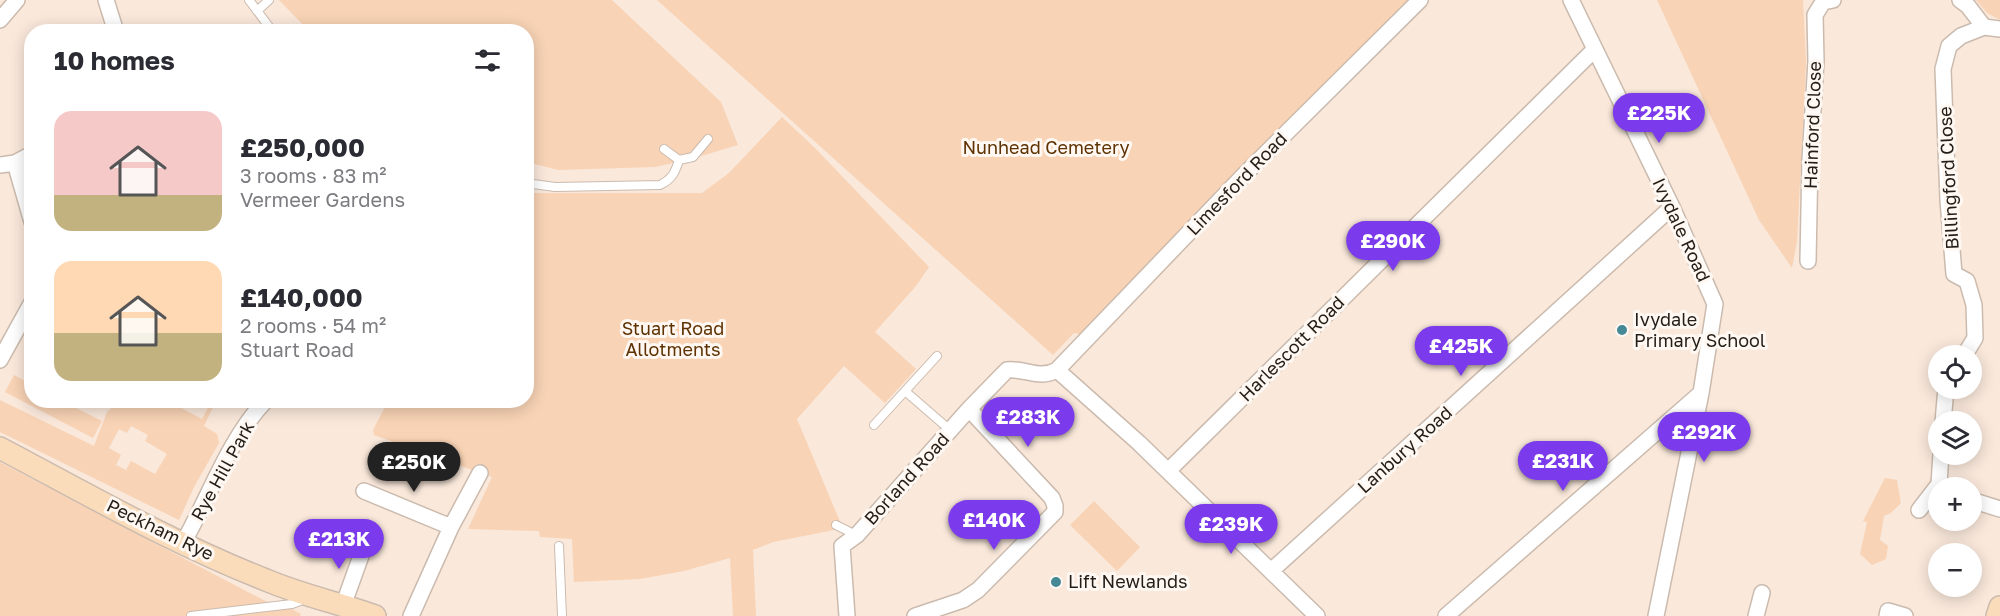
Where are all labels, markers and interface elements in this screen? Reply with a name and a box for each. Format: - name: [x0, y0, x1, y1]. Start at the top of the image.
- icon: filters: [471, 44, 504, 77]
- text: 10 homes: [54, 45, 175, 76]
- street label: Hainford Close: [1799, 61, 1825, 189]
- pin: £225K: [1617, 93, 1701, 144]
- text: £225K: [1627, 100, 1691, 124]
- street label: Billingford Close: [1933, 106, 1963, 250]
- street label: Limesford Road: [1182, 127, 1291, 239]
- text: £250,000: [240, 132, 365, 163]
- icon: home: [102, 135, 174, 207]
- park label: Nunhead Cemetery: [962, 136, 1130, 158]
- text: 3 rooms · 83 m²: [240, 163, 386, 187]
- street label: Ivydale Road: [1648, 174, 1716, 285]
- text: Vermeer Gardens: [240, 187, 405, 211]
- pin: £290K: [1351, 221, 1435, 272]
- text: £290K: [1360, 228, 1426, 252]
- text: £140,000: [240, 282, 363, 313]
- icon: home: [102, 285, 174, 357]
- street label: Harlescott Road: [1234, 291, 1349, 406]
- place label: Ivydale Primary School: [1634, 308, 1766, 351]
- text: 2 rooms · 54 m²: [240, 313, 386, 337]
- park label: Stuart Road Allotments: [622, 317, 724, 360]
- marker: Ivydale Primary School: [1615, 323, 1629, 337]
- pin: £425K: [1419, 326, 1503, 377]
- text: £425K: [1429, 333, 1493, 357]
- text: Stuart Road: [240, 337, 354, 361]
- map controls: [1928, 345, 1982, 597]
- button: locate: [1928, 345, 1982, 399]
- pin: £283K: [986, 397, 1070, 448]
- street label: Lanbury Road: [1352, 401, 1456, 498]
- text: £283K: [996, 404, 1060, 428]
- button: layers: [1928, 411, 1982, 465]
- pin: £292K: [1662, 412, 1746, 463]
- street label: Rye Hill Park: [186, 417, 259, 524]
- text: £292K: [1672, 419, 1736, 443]
- street label: Borland Road: [859, 428, 953, 529]
- pin: £231K: [1521, 441, 1605, 492]
- pin: £250K: [372, 442, 456, 493]
- text: £231K: [1532, 448, 1594, 472]
- text: £250K: [381, 449, 447, 473]
- button: +: [1928, 477, 1982, 531]
- street label: Peckham Rye: [103, 494, 217, 564]
- pin: £140K: [952, 500, 1036, 551]
- pin: £239K: [1189, 504, 1273, 555]
- text: £140K: [962, 507, 1026, 531]
- text: £239K: [1199, 511, 1263, 535]
- pin: £213K: [297, 519, 381, 570]
- text: £213K: [308, 526, 370, 550]
- button: −: [1928, 543, 1982, 597]
- place label: Lift Newlands: [1068, 570, 1188, 592]
- marker: Lift Newlands: [1049, 575, 1063, 589]

